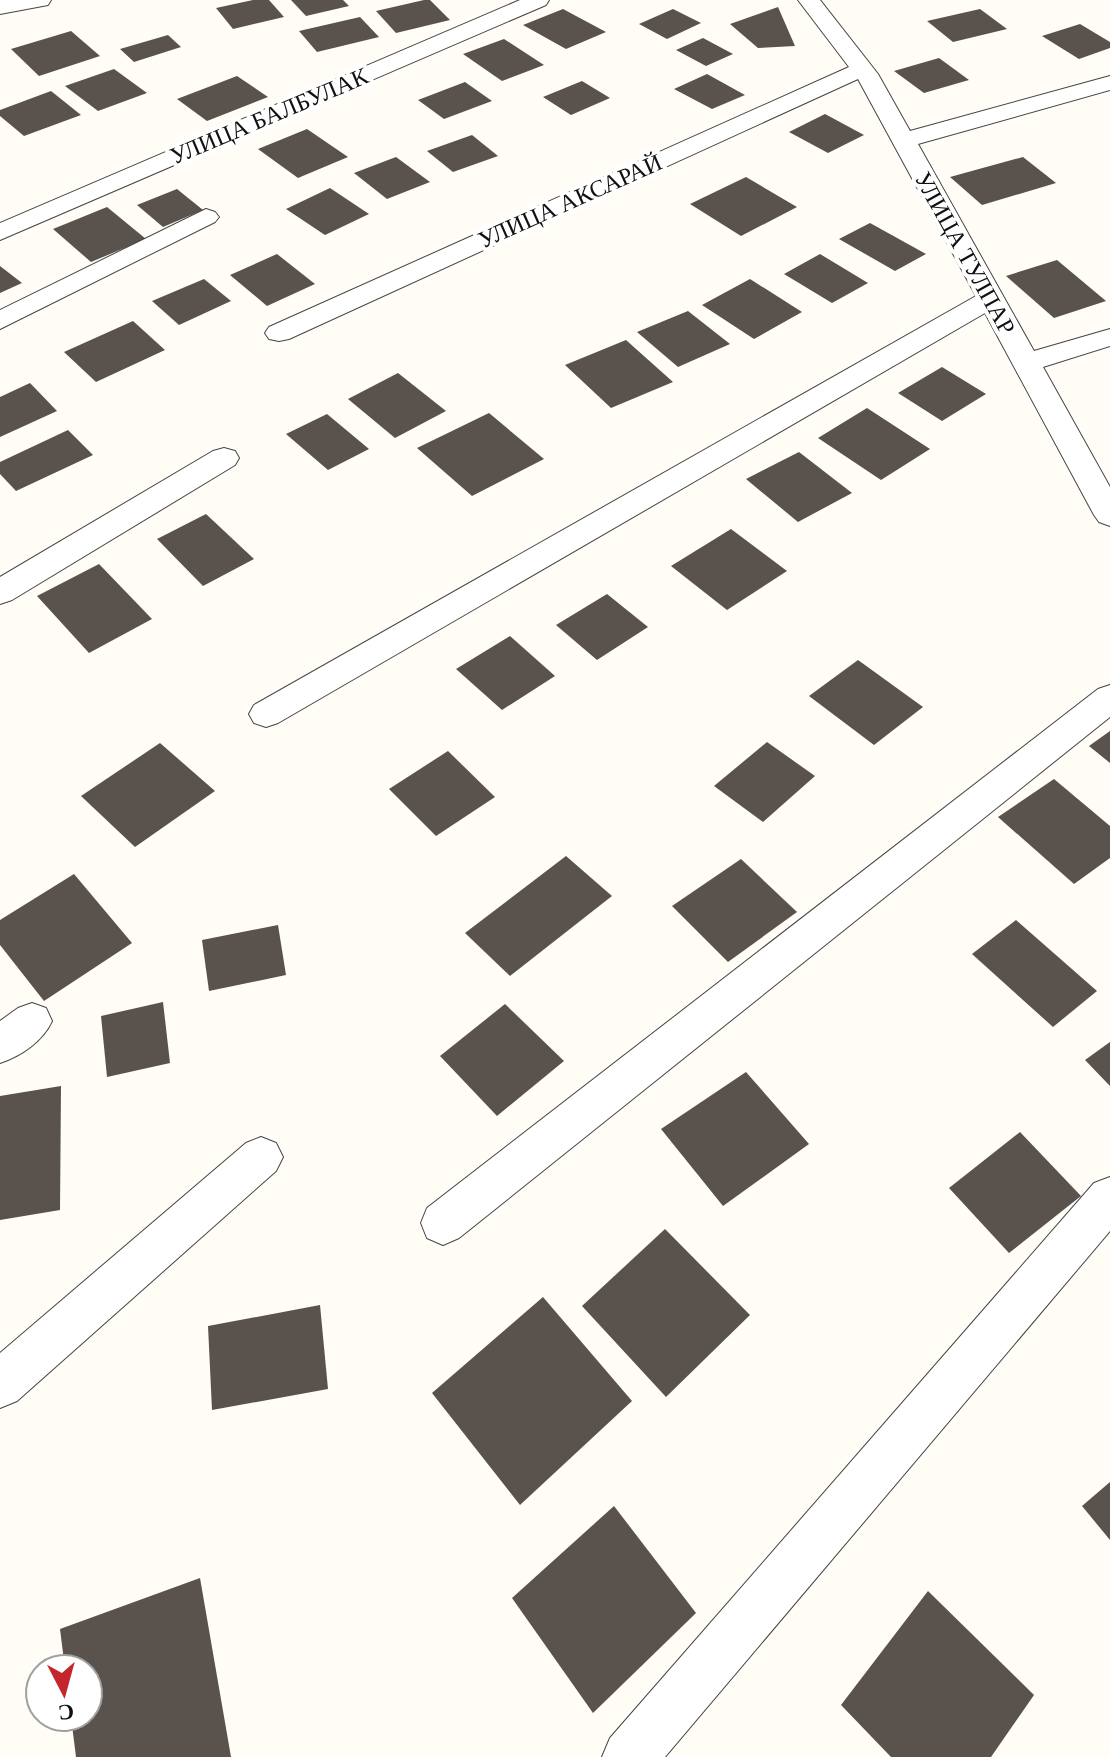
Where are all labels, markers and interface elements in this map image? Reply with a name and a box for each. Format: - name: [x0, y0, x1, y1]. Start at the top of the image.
- street label: УЛИЦА БАЛБУЛАК: [166, 62, 373, 169]
- street label: УЛИЦА АКСАРАЙ: [474, 149, 666, 253]
- street label: УЛИЦА ТУЛПАР: [910, 167, 1020, 339]
- north arrow: [24, 1653, 104, 1733]
- text: С: [57, 1699, 75, 1726]

